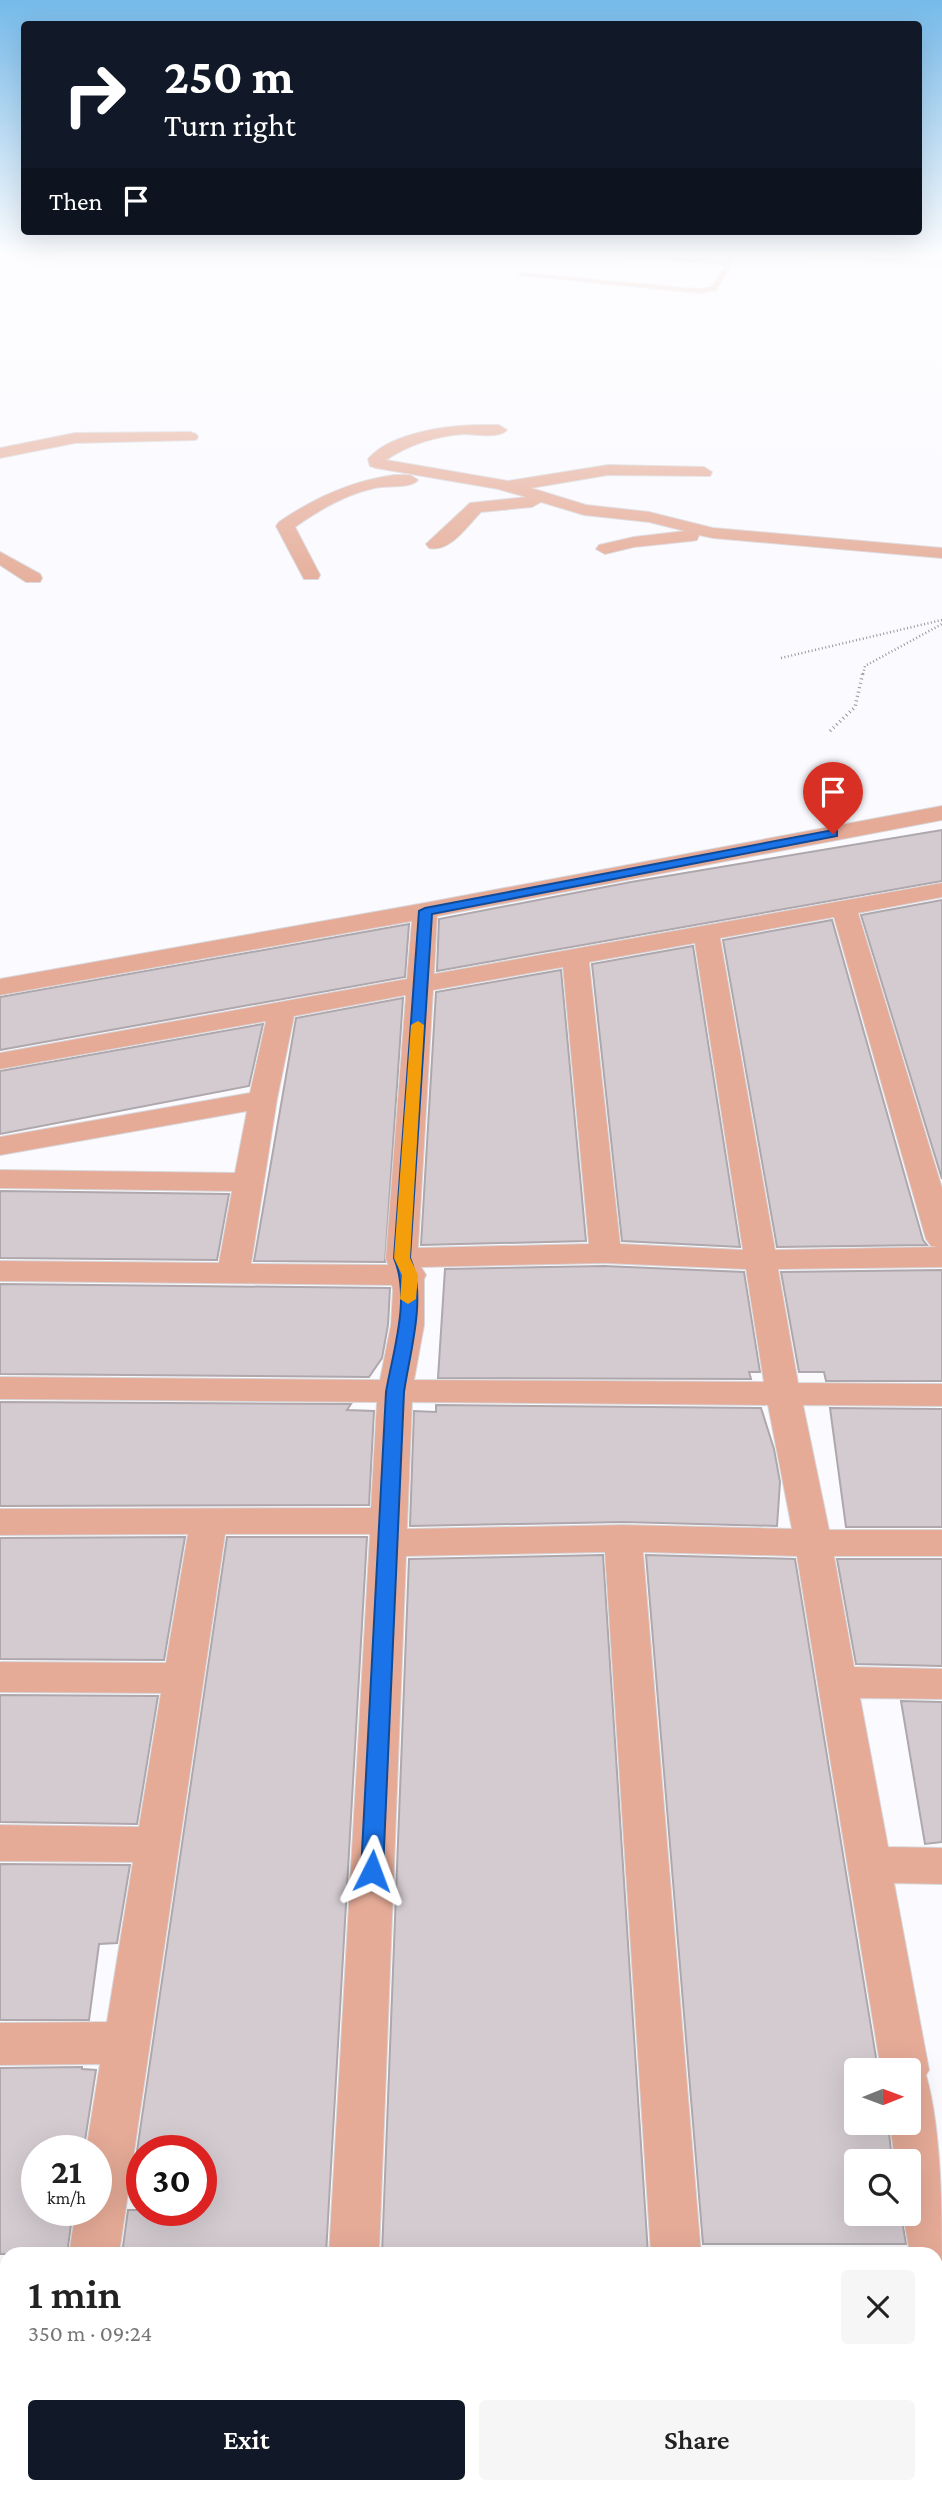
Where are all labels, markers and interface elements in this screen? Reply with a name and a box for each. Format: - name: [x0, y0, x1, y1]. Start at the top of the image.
- icon: right: [49, 49, 140, 140]
- text: 250 m: [164, 49, 294, 104]
- text: Turn right: [164, 107, 296, 143]
- icon: arrive: [117, 182, 155, 220]
- text: Then: [49, 187, 103, 216]
- pin: [803, 762, 863, 834]
- icon: arrive: [814, 773, 852, 811]
- position arrow: [335, 1834, 409, 1908]
- north arrow: [844, 2058, 920, 2135]
- map controls: [844, 2058, 921, 2226]
- speed limit sign: 30: [126, 2135, 217, 2226]
- button: search: [844, 2149, 921, 2226]
- text: 21: [51, 2152, 82, 2191]
- text: km/h: [47, 2188, 86, 2208]
- text: 1 min: [28, 2270, 121, 2317]
- button: close: [841, 2270, 915, 2344]
- text: 350 m · 09:24: [28, 2320, 152, 2346]
- button: Exit: [28, 2400, 465, 2480]
- button: Share: [479, 2400, 915, 2480]

